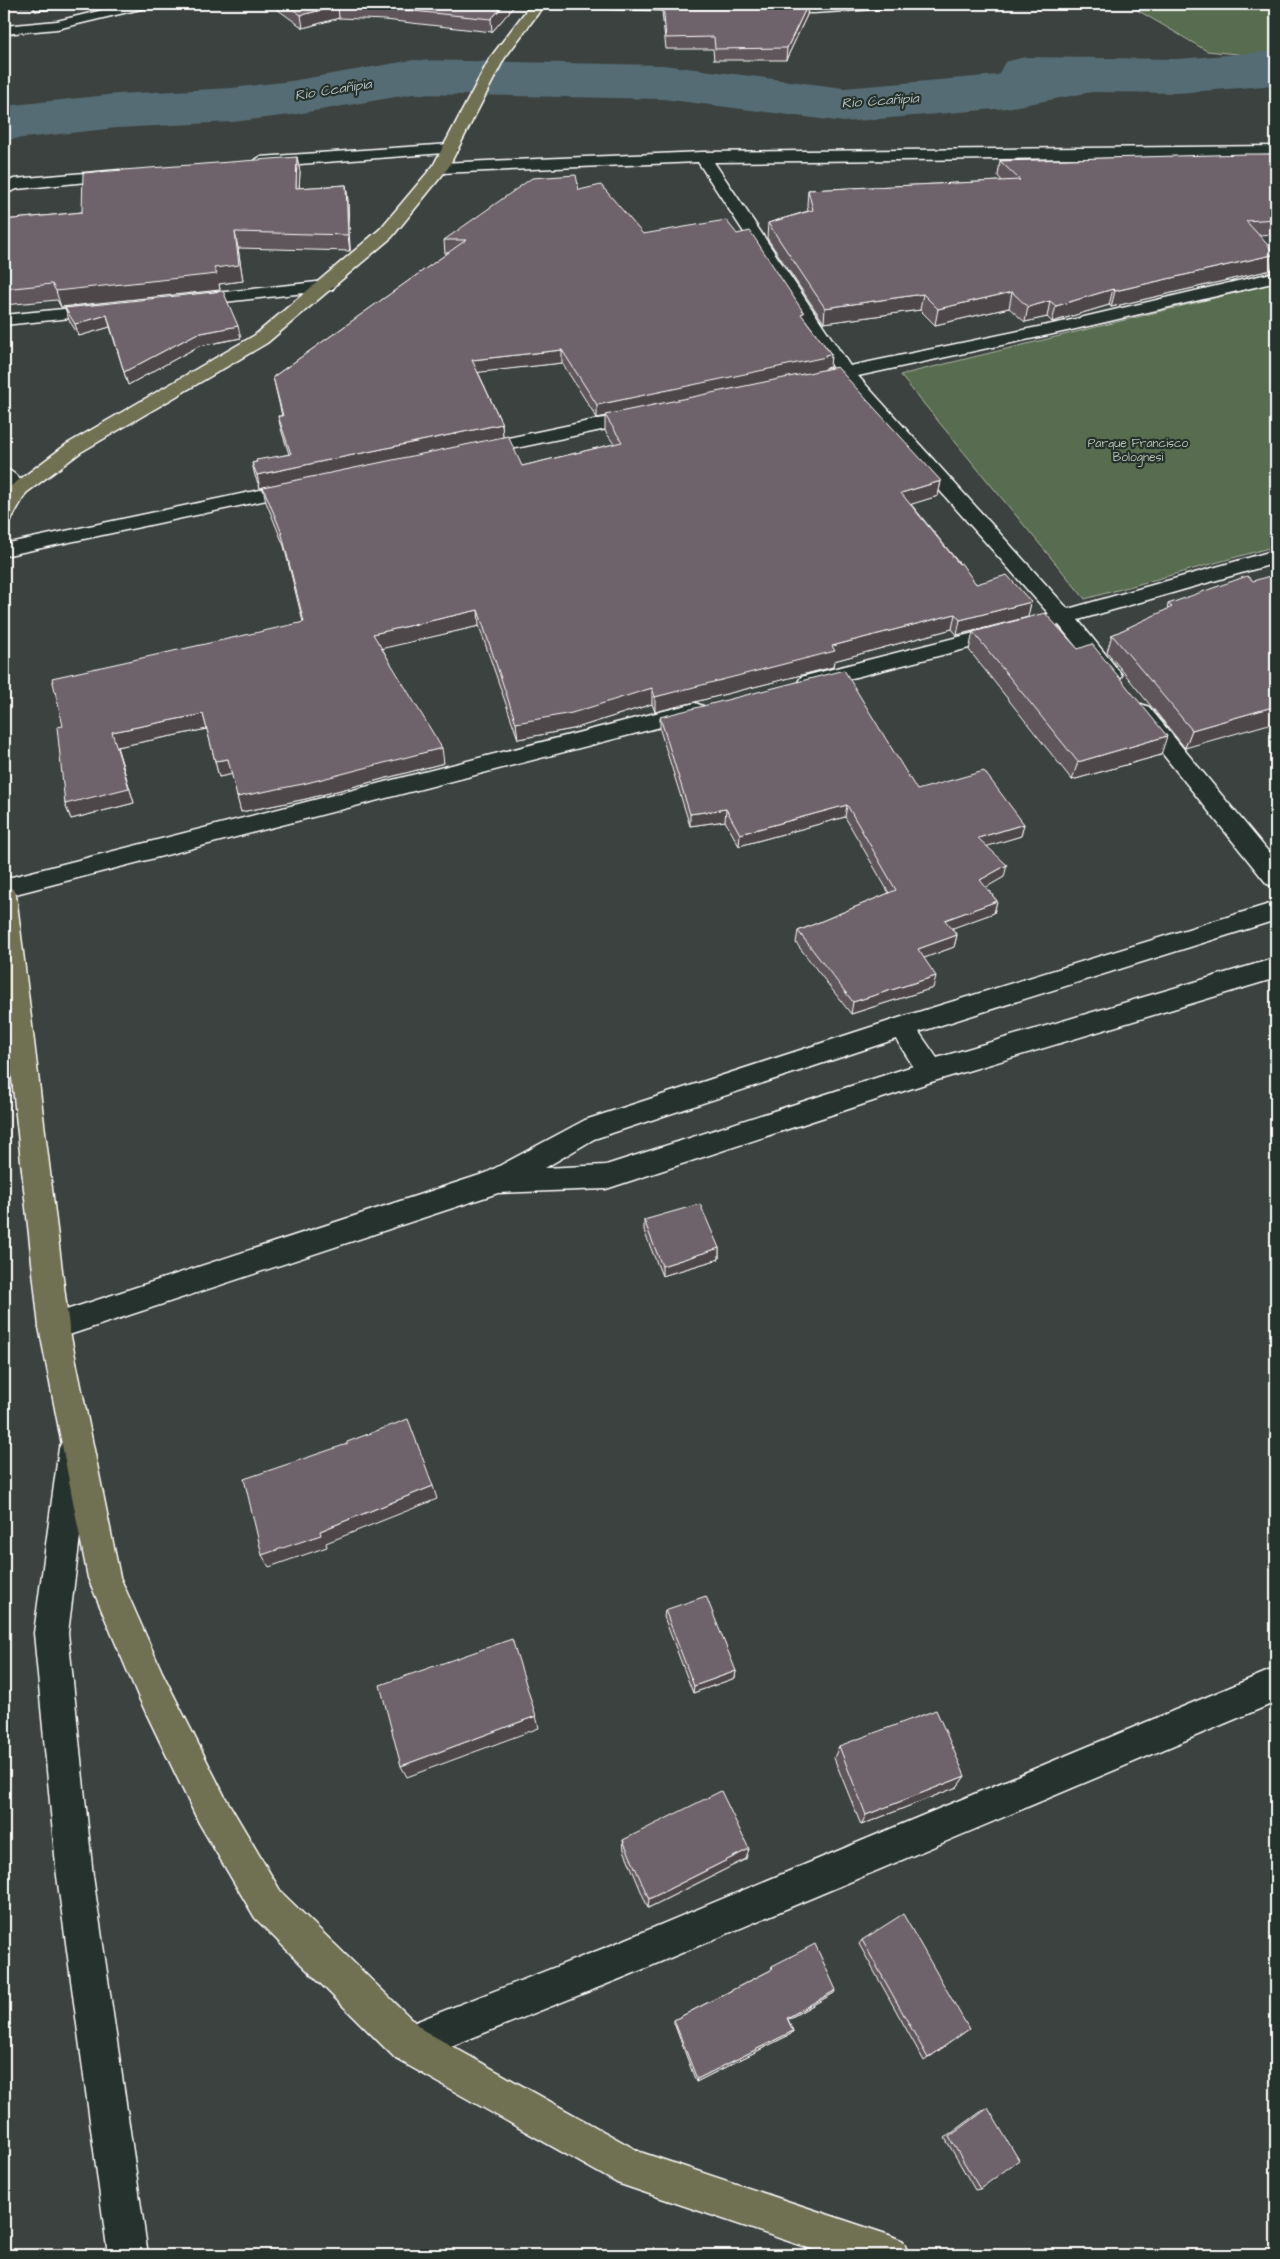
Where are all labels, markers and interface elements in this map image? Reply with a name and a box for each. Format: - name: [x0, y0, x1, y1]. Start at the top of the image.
- water label: Rio Ccañipia: [293, 74, 374, 106]
- water label: Rio Ccañipia: [841, 88, 920, 114]
- park label: Parque Francisco Bolognesi: [1088, 435, 1189, 467]

